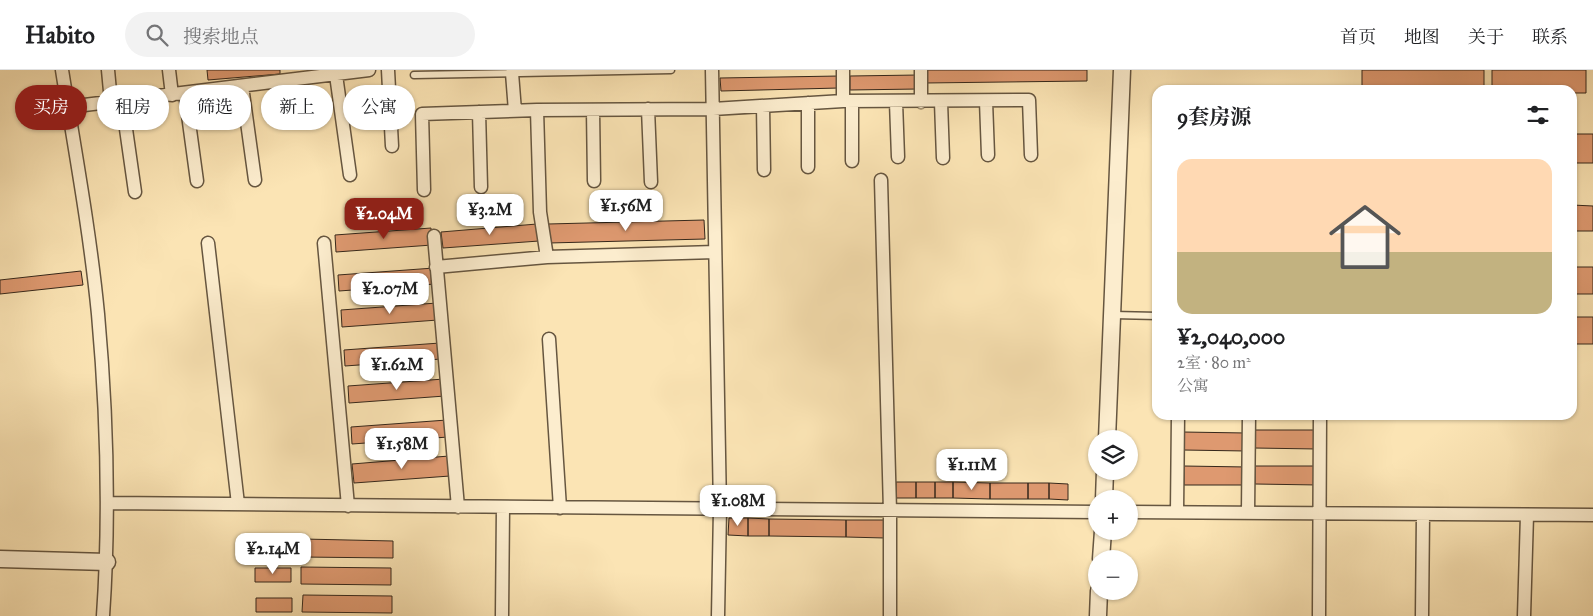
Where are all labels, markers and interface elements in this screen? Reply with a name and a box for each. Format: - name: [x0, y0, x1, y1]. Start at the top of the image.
- search box: [125, 12, 475, 57]
- text: Habito: [25, 20, 95, 50]
- icon: search: [143, 21, 171, 49]
- text: 搜索地点: [183, 25, 259, 48]
- text: 首页: [1340, 26, 1376, 48]
- text: 地图: [1404, 26, 1440, 48]
- text: 关于: [1468, 26, 1504, 48]
- text: 联系: [1532, 26, 1568, 48]
- chip: 买房: [15, 85, 87, 130]
- chip: 租房: [97, 85, 169, 130]
- chip: 筛选: [179, 85, 251, 130]
- chip: 新上: [261, 85, 333, 130]
- chip: 公寓: [343, 85, 415, 130]
- icon: filters: [1524, 101, 1552, 129]
- text: 9套房源: [1177, 104, 1251, 130]
- pin: ¥1.56M: [585, 190, 667, 232]
- icon: home: [1320, 192, 1410, 282]
- pin: ¥3.2M: [455, 194, 525, 236]
- text: ¥1.56M: [600, 196, 652, 215]
- pin: ¥2.04M: [343, 198, 425, 240]
- text: ¥3.2M: [468, 200, 512, 219]
- text: ¥2.04M: [356, 204, 412, 223]
- pin: ¥2.07M: [349, 272, 431, 315]
- text: ¥2.07M: [362, 279, 418, 298]
- text: ¥2,040,000: [1177, 324, 1285, 350]
- pin: ¥1.62M: [356, 348, 438, 391]
- text: 2室 · 80 m²: [1177, 353, 1251, 372]
- text: ¥1.62M: [371, 355, 423, 374]
- text: 公寓: [1177, 376, 1209, 395]
- pin: ¥1.58M: [361, 428, 443, 470]
- map controls: [1088, 430, 1138, 600]
- button: layers: [1088, 430, 1138, 480]
- text: ¥1.58M: [376, 434, 428, 453]
- pin: ¥1.11M: [931, 448, 1013, 491]
- text: ¥1.11M: [947, 455, 997, 474]
- pin: ¥1.08M: [697, 484, 779, 527]
- button: +: [1088, 490, 1138, 540]
- text: ¥1.08M: [711, 491, 765, 510]
- pin: ¥2.14M: [232, 532, 314, 575]
- text: ¥2.14M: [246, 539, 300, 558]
- button: −: [1088, 550, 1138, 600]

